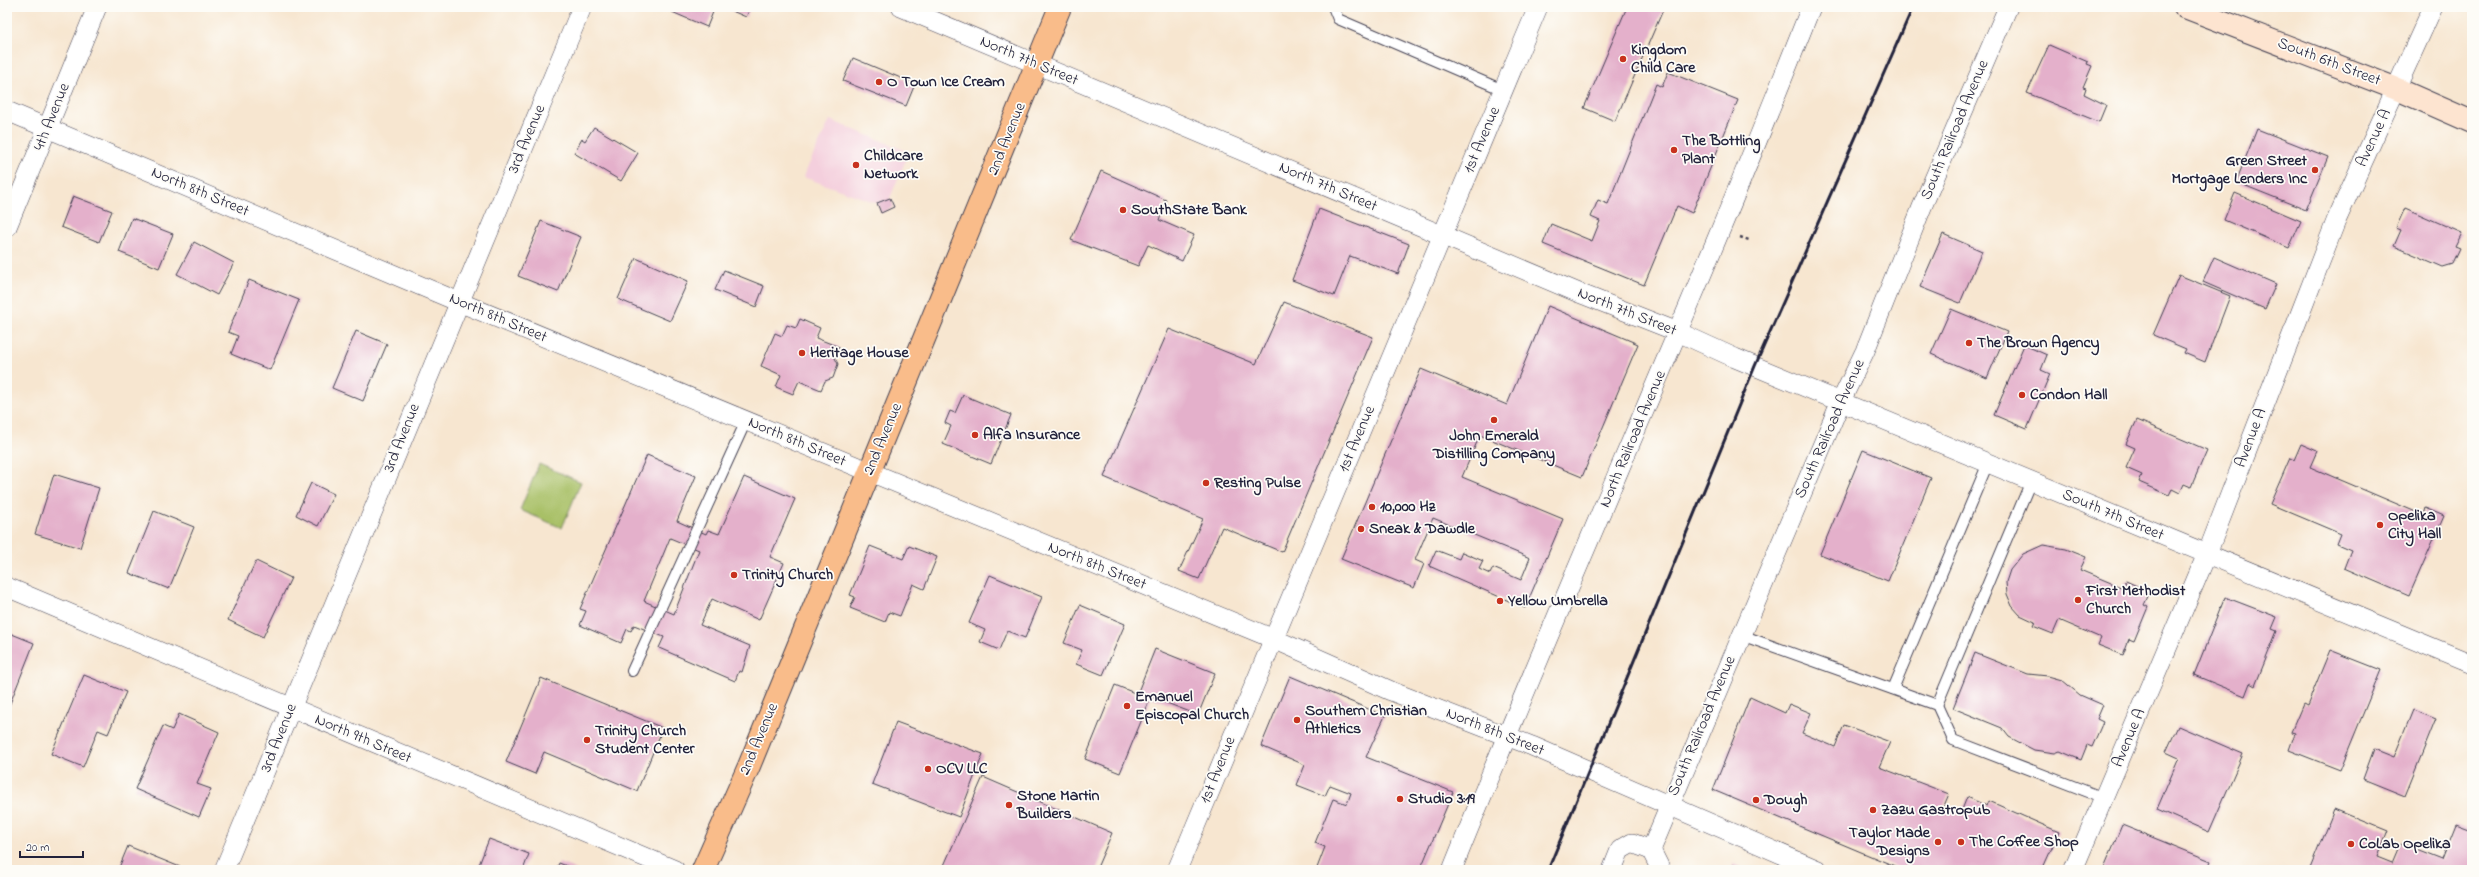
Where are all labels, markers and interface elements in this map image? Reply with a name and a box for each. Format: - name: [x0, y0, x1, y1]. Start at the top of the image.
- street label: North 7th Street: [976, 29, 1083, 93]
- street label: South 6th Street: [2274, 31, 2385, 93]
- place label: Kingdom Child Care: [1631, 38, 1696, 80]
- marker: Kingdom Child Care: [1618, 54, 1628, 64]
- street label: South Railroad Avenue: [1915, 55, 1996, 204]
- place label: O Town Ice Cream: [887, 70, 1005, 94]
- marker: O Town Ice Cream: [874, 77, 884, 87]
- street label: 4th Avenue: [27, 79, 77, 155]
- street label: 2nd Avenue: [982, 98, 1033, 179]
- street label: 3rd Avenue: [502, 100, 553, 177]
- street label: 1st Avenue: [1457, 102, 1507, 177]
- street label: Avenue A: [2350, 105, 2398, 171]
- place label: The Bottling Plant: [1682, 129, 1760, 171]
- place label: Childcare Network: [864, 144, 924, 186]
- marker: The Bottling Plant: [1669, 145, 1679, 155]
- place label: Green Street Mortgage Lenders Inc: [2171, 149, 2308, 192]
- street label: North 7th Street: [1275, 155, 1382, 219]
- marker: Childcare Network: [851, 160, 861, 170]
- street label: North 8th Street: [147, 161, 253, 224]
- marker: Green Street Mortgage Lenders Inc: [2310, 165, 2320, 175]
- place label: SouthState Bank: [1131, 198, 1248, 222]
- marker: SouthState Bank: [1118, 205, 1128, 215]
- street label: North 7th Street: [1574, 281, 1681, 343]
- street label: North 8th Street: [445, 287, 551, 350]
- place label: The Brown Agency: [1977, 331, 2100, 356]
- marker: The Brown Agency: [1964, 338, 1974, 348]
- place label: Heritage House: [810, 341, 910, 366]
- marker: Heritage House: [797, 348, 807, 358]
- street label: South Railroad Avenue: [1788, 355, 1872, 503]
- street label: North Railroad Avenue: [1593, 366, 1673, 511]
- place label: Condon Hall: [2030, 383, 2108, 407]
- marker: Condon Hall: [2017, 390, 2027, 400]
- street label: 2nd Avenue: [857, 398, 909, 479]
- street label: 3rd Avenue: [377, 399, 427, 476]
- street label: 1st Avenue: [1332, 401, 1382, 476]
- street label: Avenue A: [2229, 405, 2273, 471]
- street label: North 8th Street: [744, 411, 850, 474]
- marker: John Emerald Distilling Company: [1489, 415, 1499, 425]
- place label: Alfa Insurance: [983, 423, 1081, 447]
- place label: John Emerald Distilling Company: [1432, 424, 1555, 467]
- marker: Alfa Insurance: [970, 430, 980, 440]
- place label: Resting Pulse: [1213, 471, 1302, 496]
- marker: Resting Pulse: [1201, 478, 1211, 488]
- street label: South 7th Street: [2058, 483, 2168, 547]
- place label: 10,000 Hz: [1380, 495, 1437, 519]
- marker: 10,000 Hz: [1367, 502, 1377, 512]
- place label: Opelika City Hall: [2388, 504, 2442, 547]
- place label: Sneak & Dawdle: [1369, 517, 1476, 541]
- marker: Opelika City Hall: [2375, 520, 2385, 530]
- marker: Sneak & Dawdle: [1356, 524, 1366, 534]
- street label: North 8th Street: [1044, 535, 1150, 597]
- place label: Trinity Church: [742, 563, 834, 588]
- marker: Trinity Church: [729, 570, 739, 580]
- place label: First Methodist Church: [2085, 579, 2186, 621]
- place label: Yellow Umbrella: [1507, 589, 1608, 613]
- marker: First Methodist Church: [2073, 595, 2083, 605]
- marker: Yellow Umbrella: [1495, 596, 1505, 606]
- street label: South Railroad Avenue: [1662, 651, 1743, 800]
- place label: Emanuel Episcopal Church: [1135, 685, 1249, 727]
- street label: 2nd Avenue: [733, 698, 785, 779]
- street label: 3rd Avenue: [254, 699, 304, 776]
- place label: Southern Christian Athletics: [1305, 699, 1427, 741]
- marker: Emanuel Episcopal Church: [1122, 701, 1132, 711]
- street label: North 8th Street: [1442, 701, 1548, 763]
- street label: Avenue A: [2106, 705, 2152, 771]
- street label: North 9th Street: [311, 708, 416, 770]
- marker: Southern Christian Athletics: [1292, 715, 1302, 725]
- place label: Trinity Church Student Center: [595, 719, 696, 761]
- street label: 1st Avenue: [1194, 732, 1243, 807]
- marker: Trinity Church Student Center: [582, 735, 592, 745]
- place label: OCV LLC: [936, 757, 988, 781]
- marker: OCV LLC: [923, 764, 933, 774]
- place label: Stone Martin Builders: [1016, 784, 1100, 826]
- place label: Studio 3:19: [1408, 787, 1475, 811]
- place label: Dough: [1763, 788, 1808, 813]
- marker: Studio 3:19: [1395, 794, 1405, 804]
- marker: Dough: [1751, 795, 1761, 805]
- place label: Zazu Gastropub: [1881, 798, 1991, 822]
- marker: Stone Martin Builders: [1004, 800, 1014, 810]
- marker: Zazu Gastropub: [1868, 805, 1878, 815]
- place label: Taylor Made Designs: [1849, 821, 1931, 864]
- place label: The Coffee Shop: [1969, 830, 2079, 854]
- place label: CoLab Opelika: [2359, 832, 2451, 856]
- scale bar: [20, 833, 83, 859]
- marker: Taylor Made Designs: [1933, 837, 1943, 847]
- marker: The Coffee Shop: [1956, 837, 1966, 847]
- text: 20 m: [26, 839, 49, 857]
- marker: CoLab Opelika: [2346, 839, 2356, 849]

